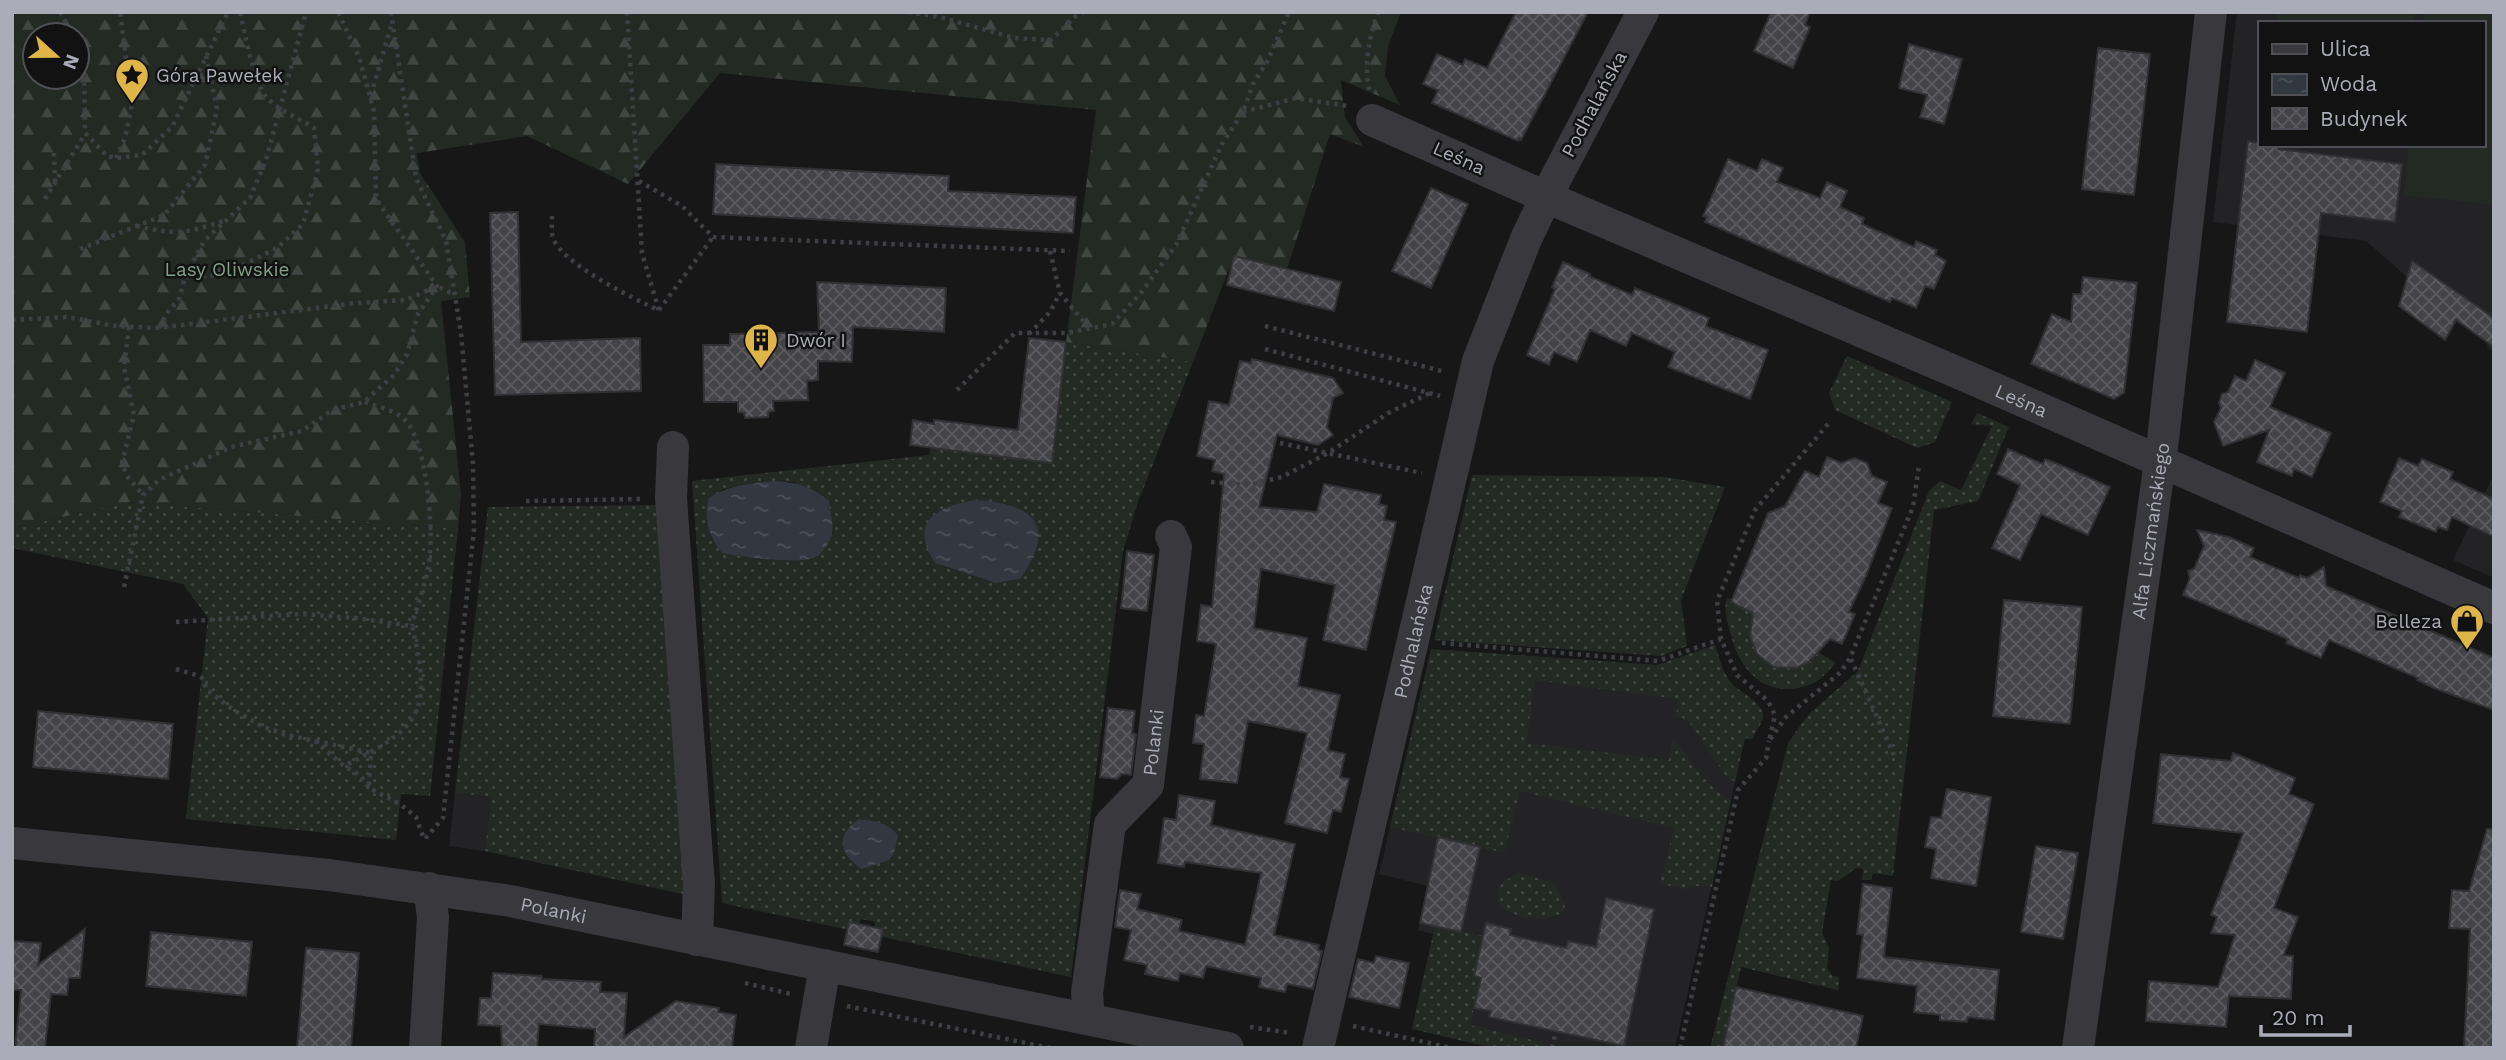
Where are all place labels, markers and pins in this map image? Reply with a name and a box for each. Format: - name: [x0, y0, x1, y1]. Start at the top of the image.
- place icon: Góra Pawełek: [113, 56, 151, 105]
- place label: Góra Pawełek: [156, 64, 283, 87]
- building icon: Dwór I: [742, 321, 780, 370]
- place label: Dwór I: [786, 329, 846, 352]
- shop icon: Belleza: [2448, 602, 2486, 651]
- place label: Belleza: [2375, 610, 2442, 633]

